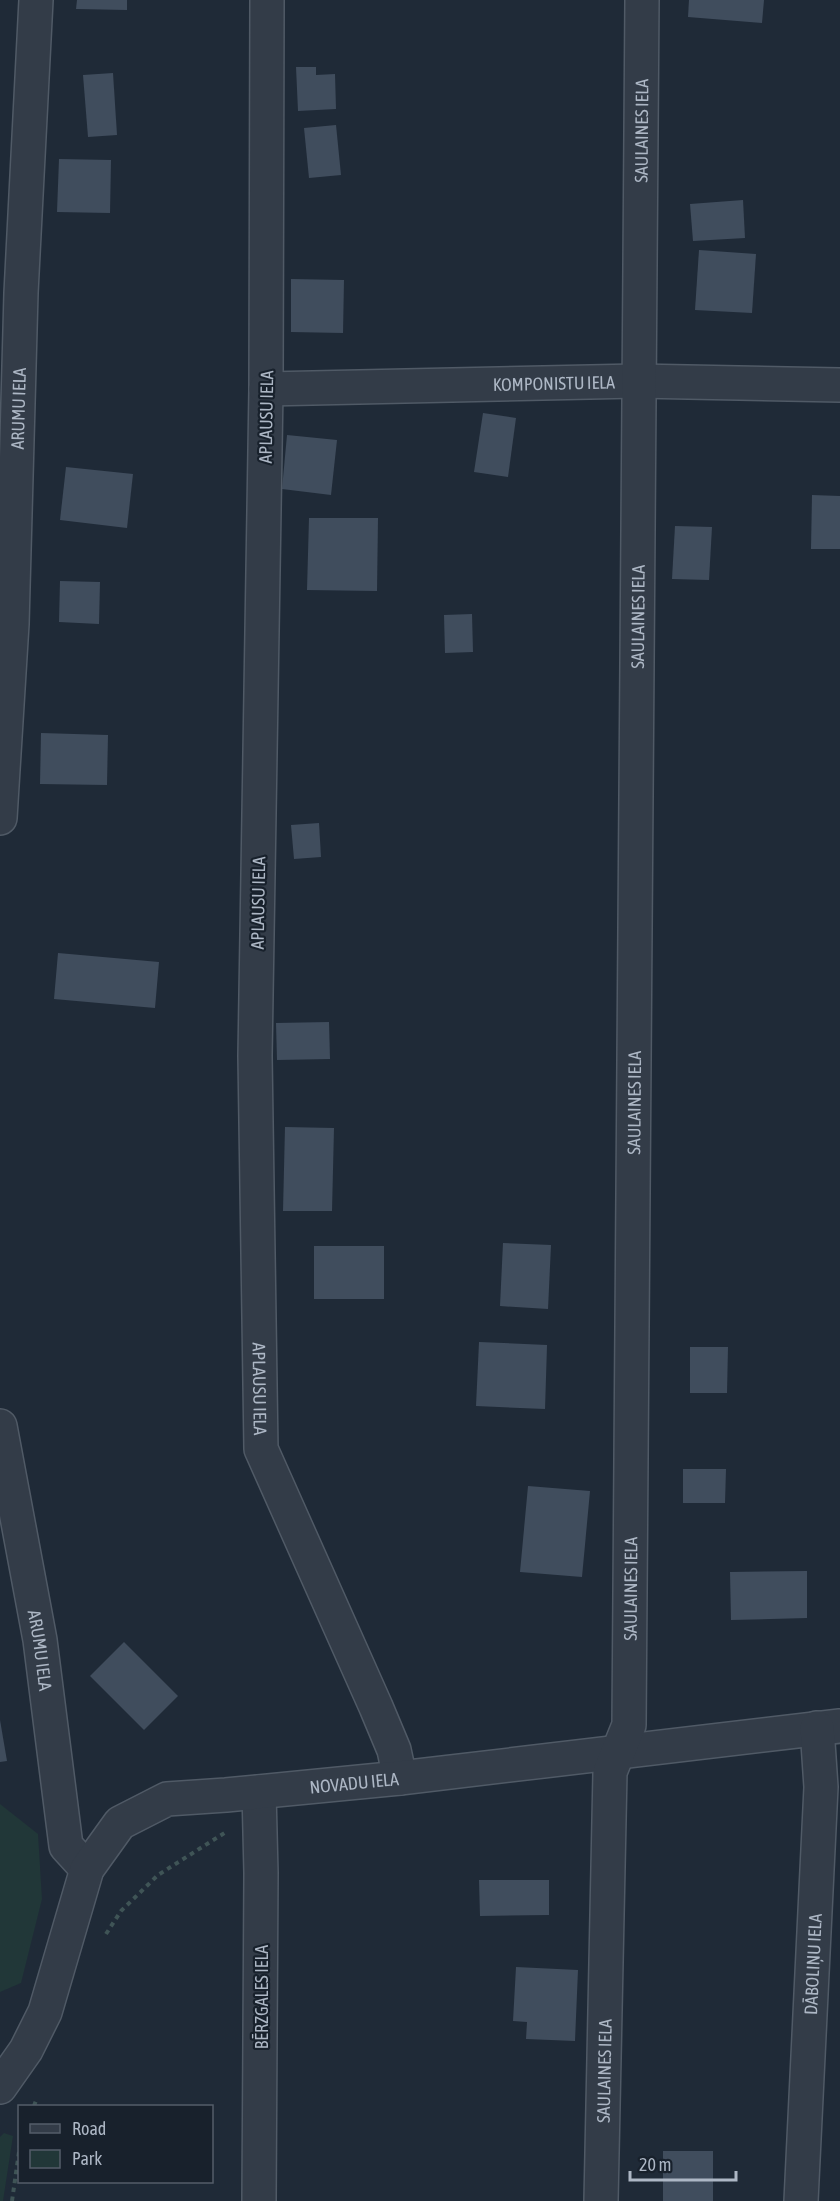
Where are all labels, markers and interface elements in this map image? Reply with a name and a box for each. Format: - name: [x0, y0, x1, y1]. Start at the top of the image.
- street label: SAULAINES IELA: [630, 79, 652, 183]
- street label: ARUMU IELA: [6, 367, 29, 450]
- street label: APLAUSU IELA: [255, 370, 277, 464]
- street label: KOMPONISTU IELA: [493, 371, 615, 395]
- street label: SAULAINES IELA: [626, 565, 648, 669]
- street label: APLAUSU IELA: [247, 856, 269, 950]
- street label: SAULAINES IELA: [623, 1051, 645, 1155]
- street label: APLAUSU IELA: [249, 1342, 271, 1436]
- street label: SAULAINES IELA: [619, 1537, 641, 1641]
- street label: ARUMU IELA: [24, 1608, 57, 1692]
- street label: NOVADU IELA: [309, 1768, 400, 1797]
- street label: DĀBOLIŅU IELA: [800, 1913, 825, 2015]
- street label: BĒRZGALES IELA: [251, 1945, 272, 2049]
- street label: SAULAINES IELA: [592, 2019, 615, 2123]
- legend: [18, 2105, 213, 2183]
- text: Road: [72, 2118, 106, 2139]
- scale bar: [630, 2144, 736, 2182]
- text: Park: [72, 2148, 102, 2169]
- text: 20 m: [639, 2154, 671, 2175]

